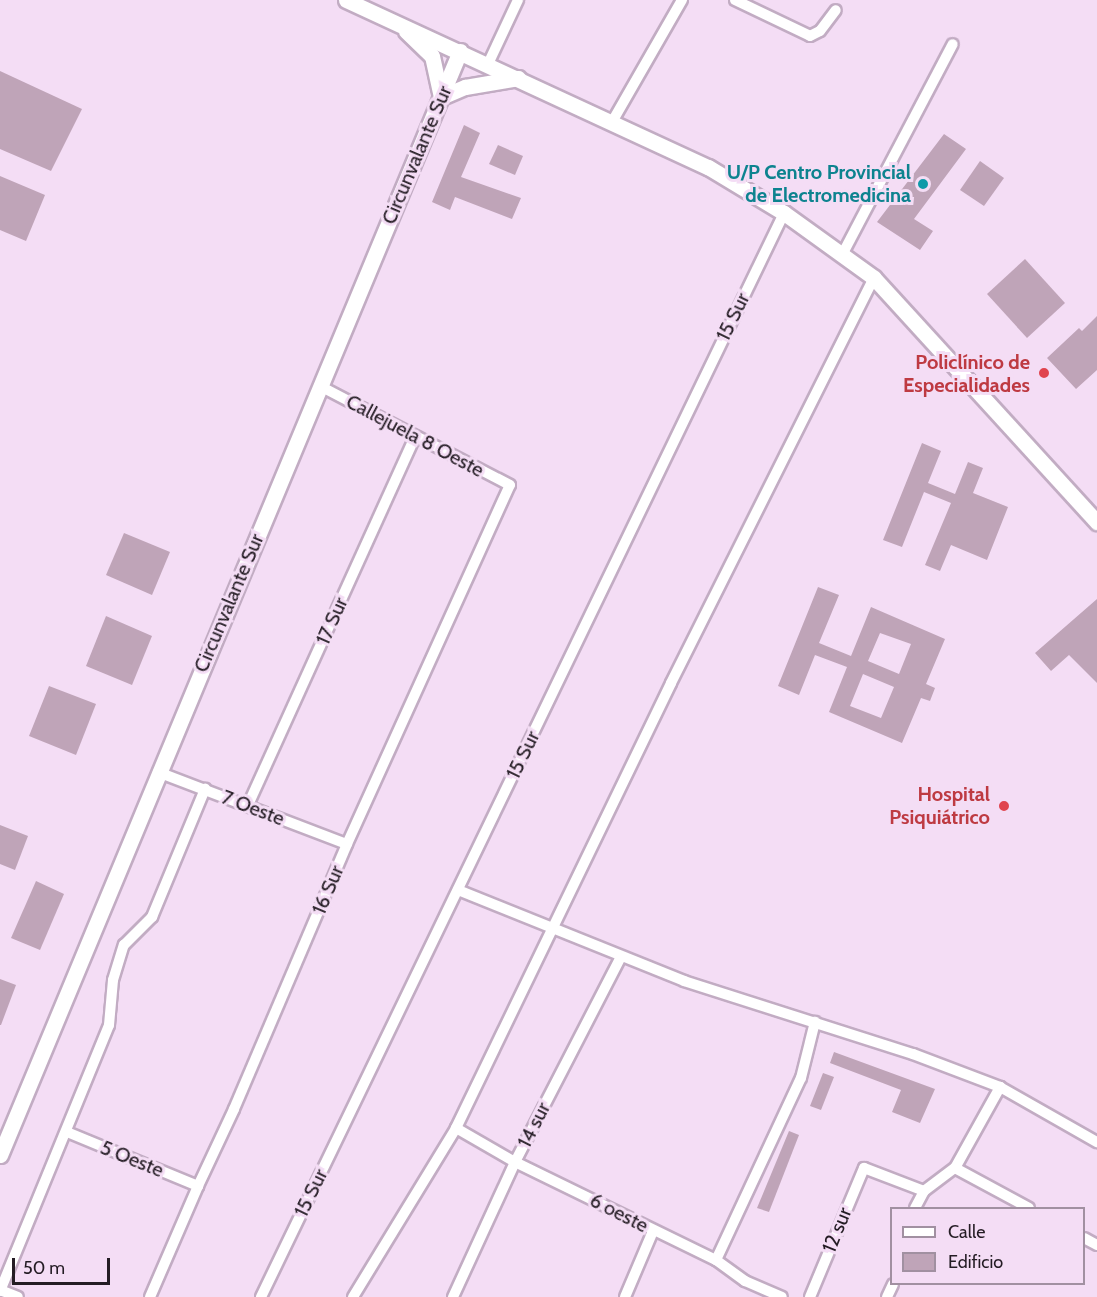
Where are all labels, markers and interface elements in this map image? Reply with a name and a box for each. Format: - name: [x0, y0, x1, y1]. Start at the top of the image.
- street label: Circunvalante Sur: [377, 82, 457, 228]
- place label: U/P Centro Provincial de Electromedicina: [727, 160, 911, 207]
- marker: U/P Centro Provincial de Electromedicina: [916, 177, 930, 191]
- street label: 15 Sur: [711, 289, 755, 345]
- place label: Policlínico de Especialidades: [903, 350, 1030, 397]
- marker: Policlínico de Especialidades: [1035, 364, 1053, 382]
- street label: Callejuela 8 Oeste: [342, 390, 488, 482]
- street label: Circunvalante Sur: [189, 530, 269, 676]
- street label: 17 Sur: [311, 594, 353, 648]
- street label: 15 Sur: [501, 727, 545, 783]
- place label: Hospital Psiquiátrico: [889, 783, 990, 830]
- street label: 7 Oeste: [218, 785, 288, 831]
- marker: Hospital Psiquiátrico: [995, 797, 1013, 815]
- street label: 16 Sur: [307, 862, 349, 918]
- street label: 14 sur: [512, 1098, 556, 1152]
- street label: 5 Oeste: [97, 1136, 167, 1182]
- street label: 15 Sur: [289, 1165, 333, 1221]
- street label: 6 oeste: [586, 1188, 652, 1238]
- street label: 12 sur: [817, 1204, 857, 1256]
- legend: [890, 1207, 1085, 1285]
- text: Calle: [948, 1221, 985, 1243]
- scale bar: [15, 1246, 112, 1284]
- text: Edificio: [948, 1251, 1003, 1273]
- text: 50 m: [23, 1257, 65, 1279]

